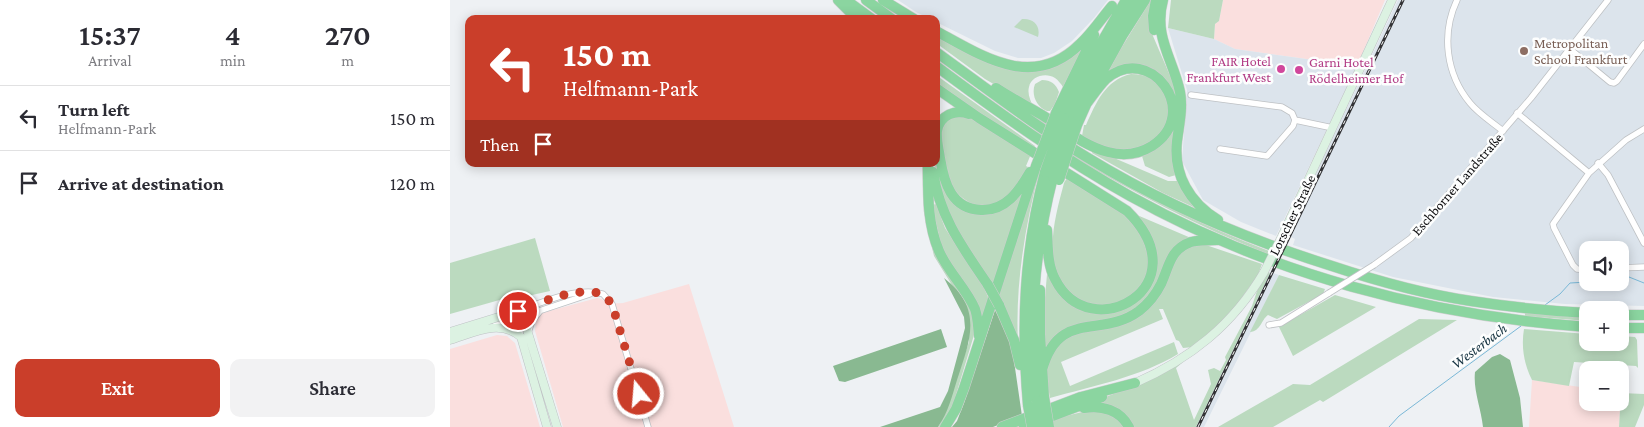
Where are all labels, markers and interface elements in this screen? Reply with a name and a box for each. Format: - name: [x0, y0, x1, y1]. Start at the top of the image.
- text: 15:37: [79, 18, 141, 51]
- text: 4: [225, 18, 241, 51]
- text: 270: [325, 18, 371, 51]
- icon: left: [480, 35, 545, 100]
- text: 150 m: [563, 35, 651, 74]
- place label: Metropolitan School Frankfurt: [1534, 35, 1628, 67]
- marker: Metropolitan School Frankfurt: [1518, 45, 1530, 57]
- text: Arrival: [88, 52, 132, 69]
- text: min: [220, 52, 246, 69]
- text: m: [341, 52, 354, 69]
- place label: FAIR Hotel Frankfurt West: [1186, 53, 1271, 85]
- place label: Garni Hotel Rödelheimer Hof: [1309, 54, 1404, 86]
- marker: FAIR Hotel Frankfurt West: [1275, 63, 1287, 75]
- marker: Garni Hotel Rödelheimer Hof: [1293, 64, 1305, 76]
- text: Helfmann-Park: [563, 76, 698, 101]
- text: Turn left: [58, 99, 130, 120]
- icon: left: [15, 104, 43, 132]
- text: 150 m: [390, 108, 435, 129]
- text: Helfmann-Park: [58, 120, 156, 137]
- icon: arrive: [529, 130, 557, 158]
- street label: Eschborner Landstraße: [1408, 130, 1506, 238]
- text: Then: [480, 134, 519, 155]
- icon: arrive: [15, 169, 43, 197]
- street label: Lorscher Straße: [1266, 172, 1318, 258]
- text: Arrive at destination: [58, 173, 224, 194]
- text: 120 m: [390, 173, 435, 194]
- map controls: [1579, 241, 1629, 411]
- button: sound: [1579, 241, 1629, 291]
- pin: [497, 290, 539, 332]
- icon: arrive: [504, 297, 532, 325]
- button: +: [1579, 301, 1629, 351]
- water label: Westerbach: [1448, 320, 1510, 372]
- button: Exit: [15, 359, 220, 417]
- button: Share: [230, 359, 435, 417]
- button: −: [1579, 361, 1629, 411]
- position arrow: [612, 367, 664, 419]

